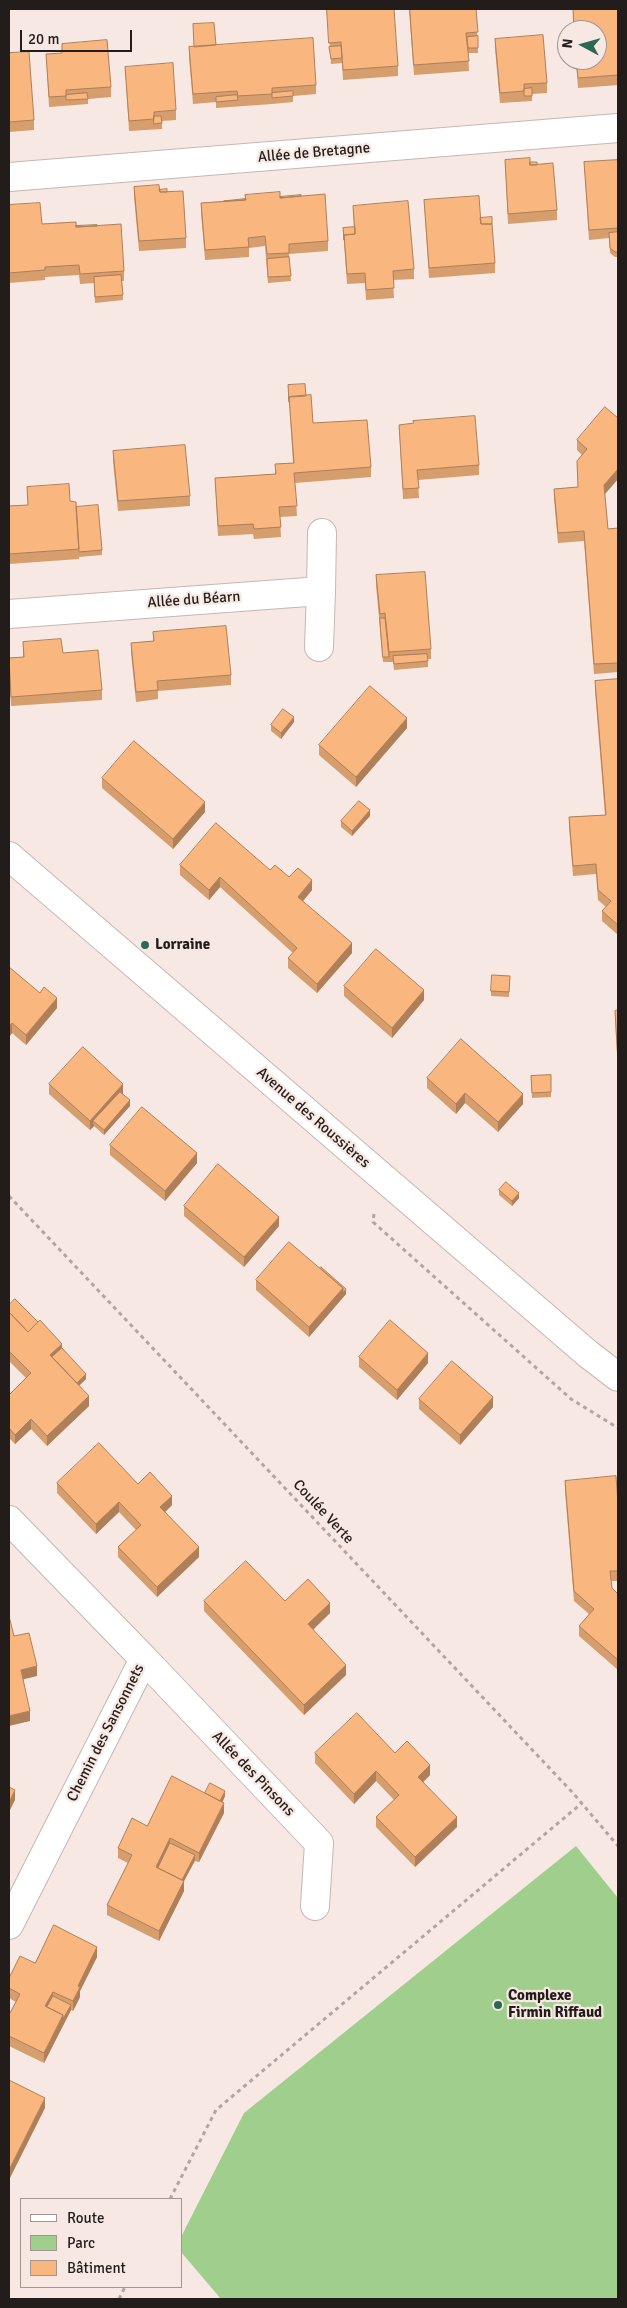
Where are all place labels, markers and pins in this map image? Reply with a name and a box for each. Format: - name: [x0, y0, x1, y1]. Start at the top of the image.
- place label: Lorraine: [155, 936, 210, 954]
- marker: Lorraine: [139, 939, 151, 951]
- place label: Complexe Firmin Riffaud: [508, 1987, 602, 2022]
- marker: Complexe Firmin Riffaud: [492, 1999, 504, 2011]

